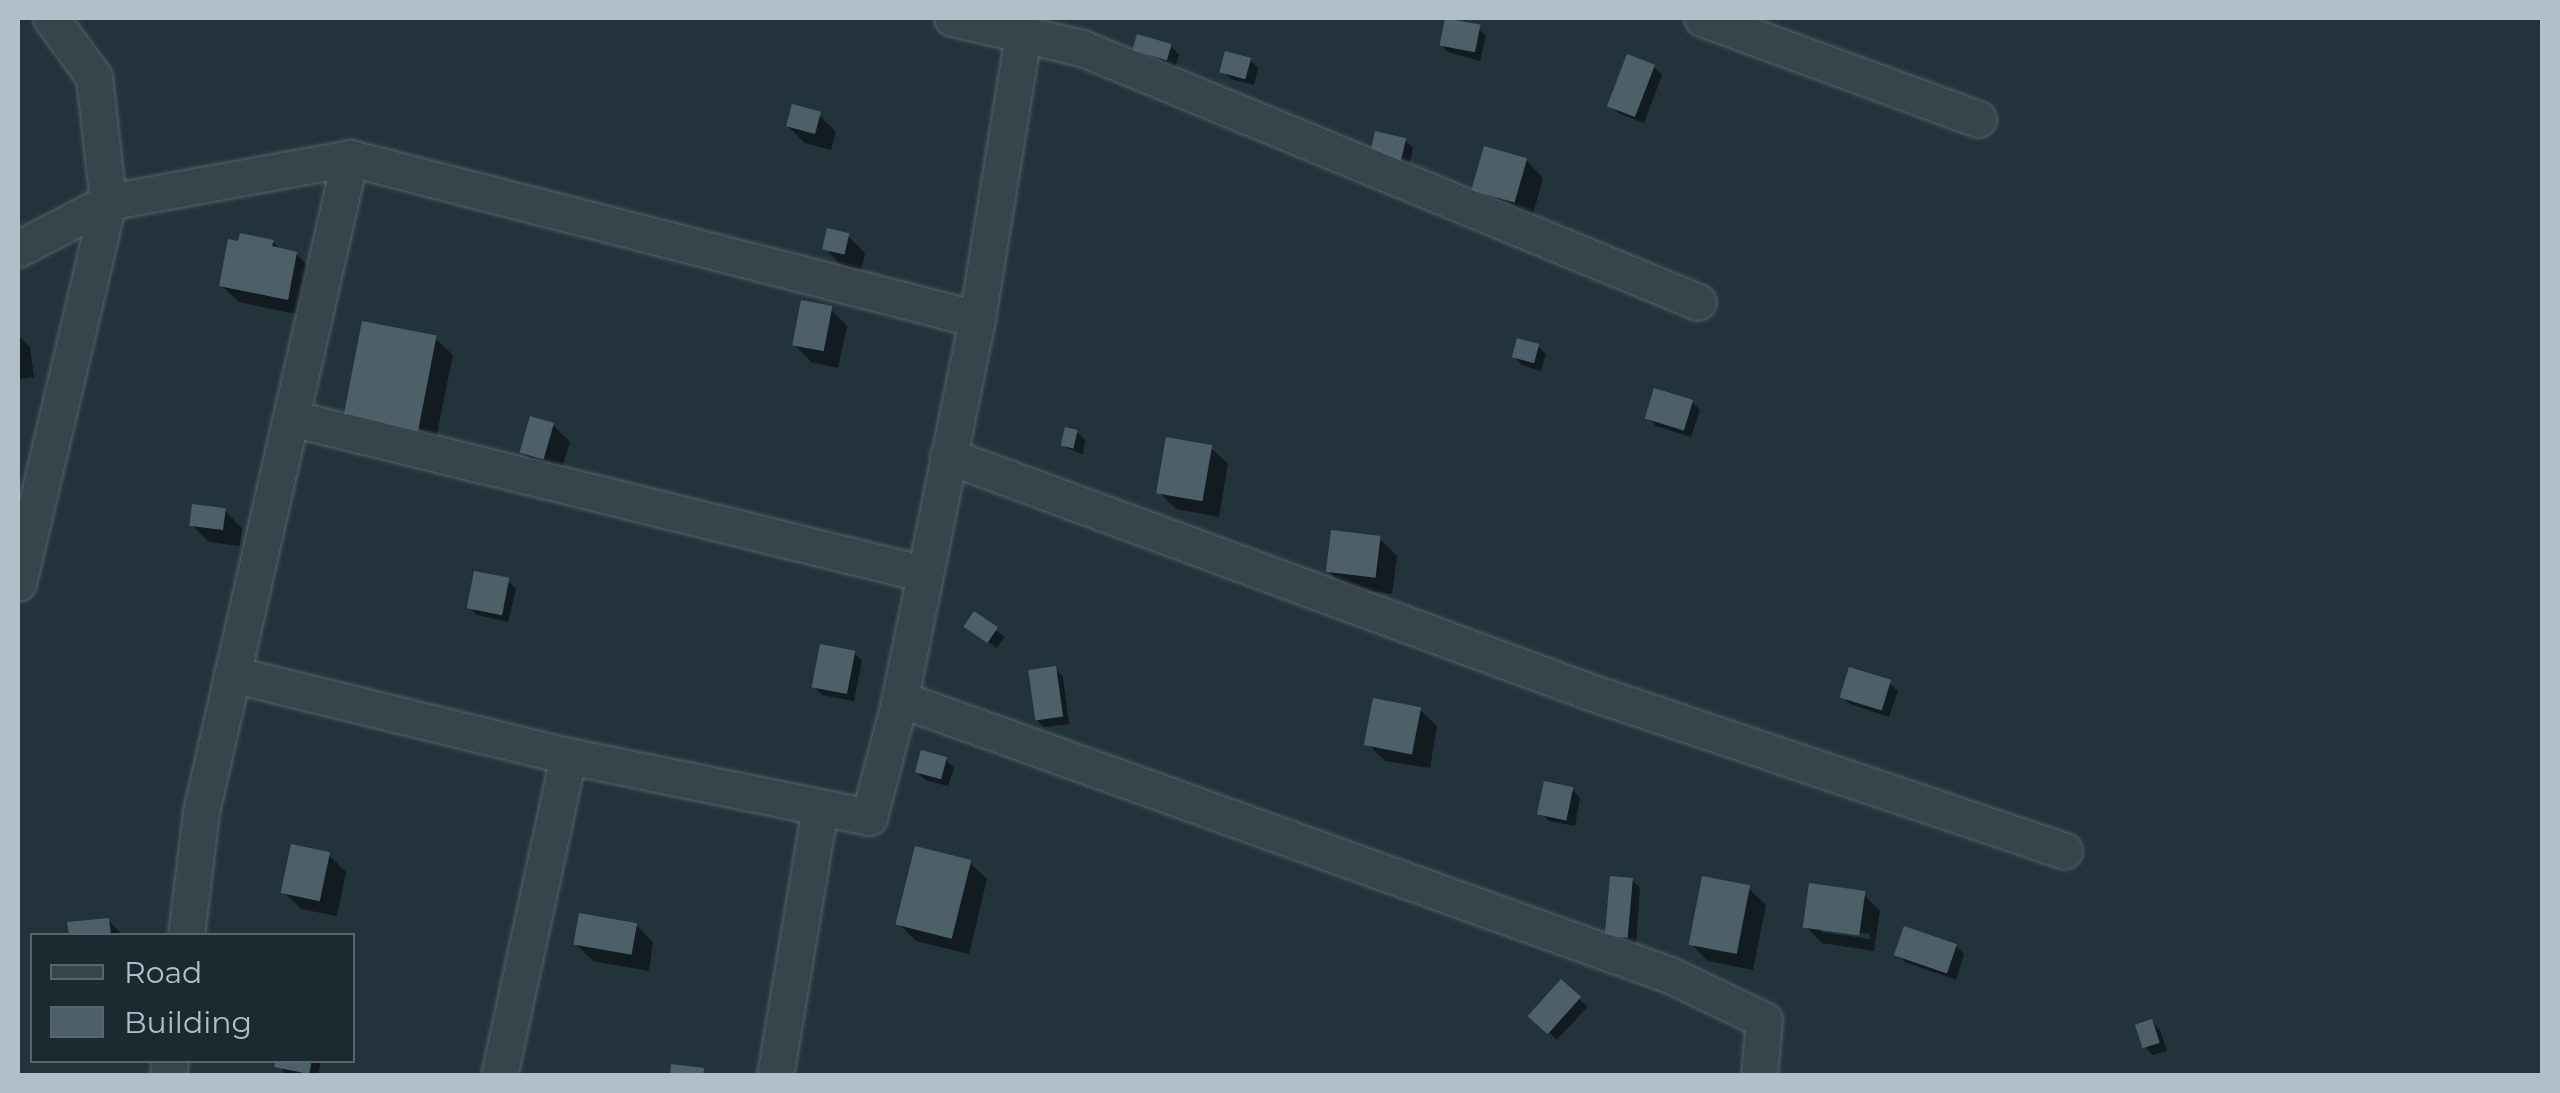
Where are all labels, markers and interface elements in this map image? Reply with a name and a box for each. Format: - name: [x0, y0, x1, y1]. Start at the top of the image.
- legend: [30, 933, 355, 1063]
- text: Road: [124, 954, 202, 991]
- text: Building: [124, 1004, 252, 1041]

